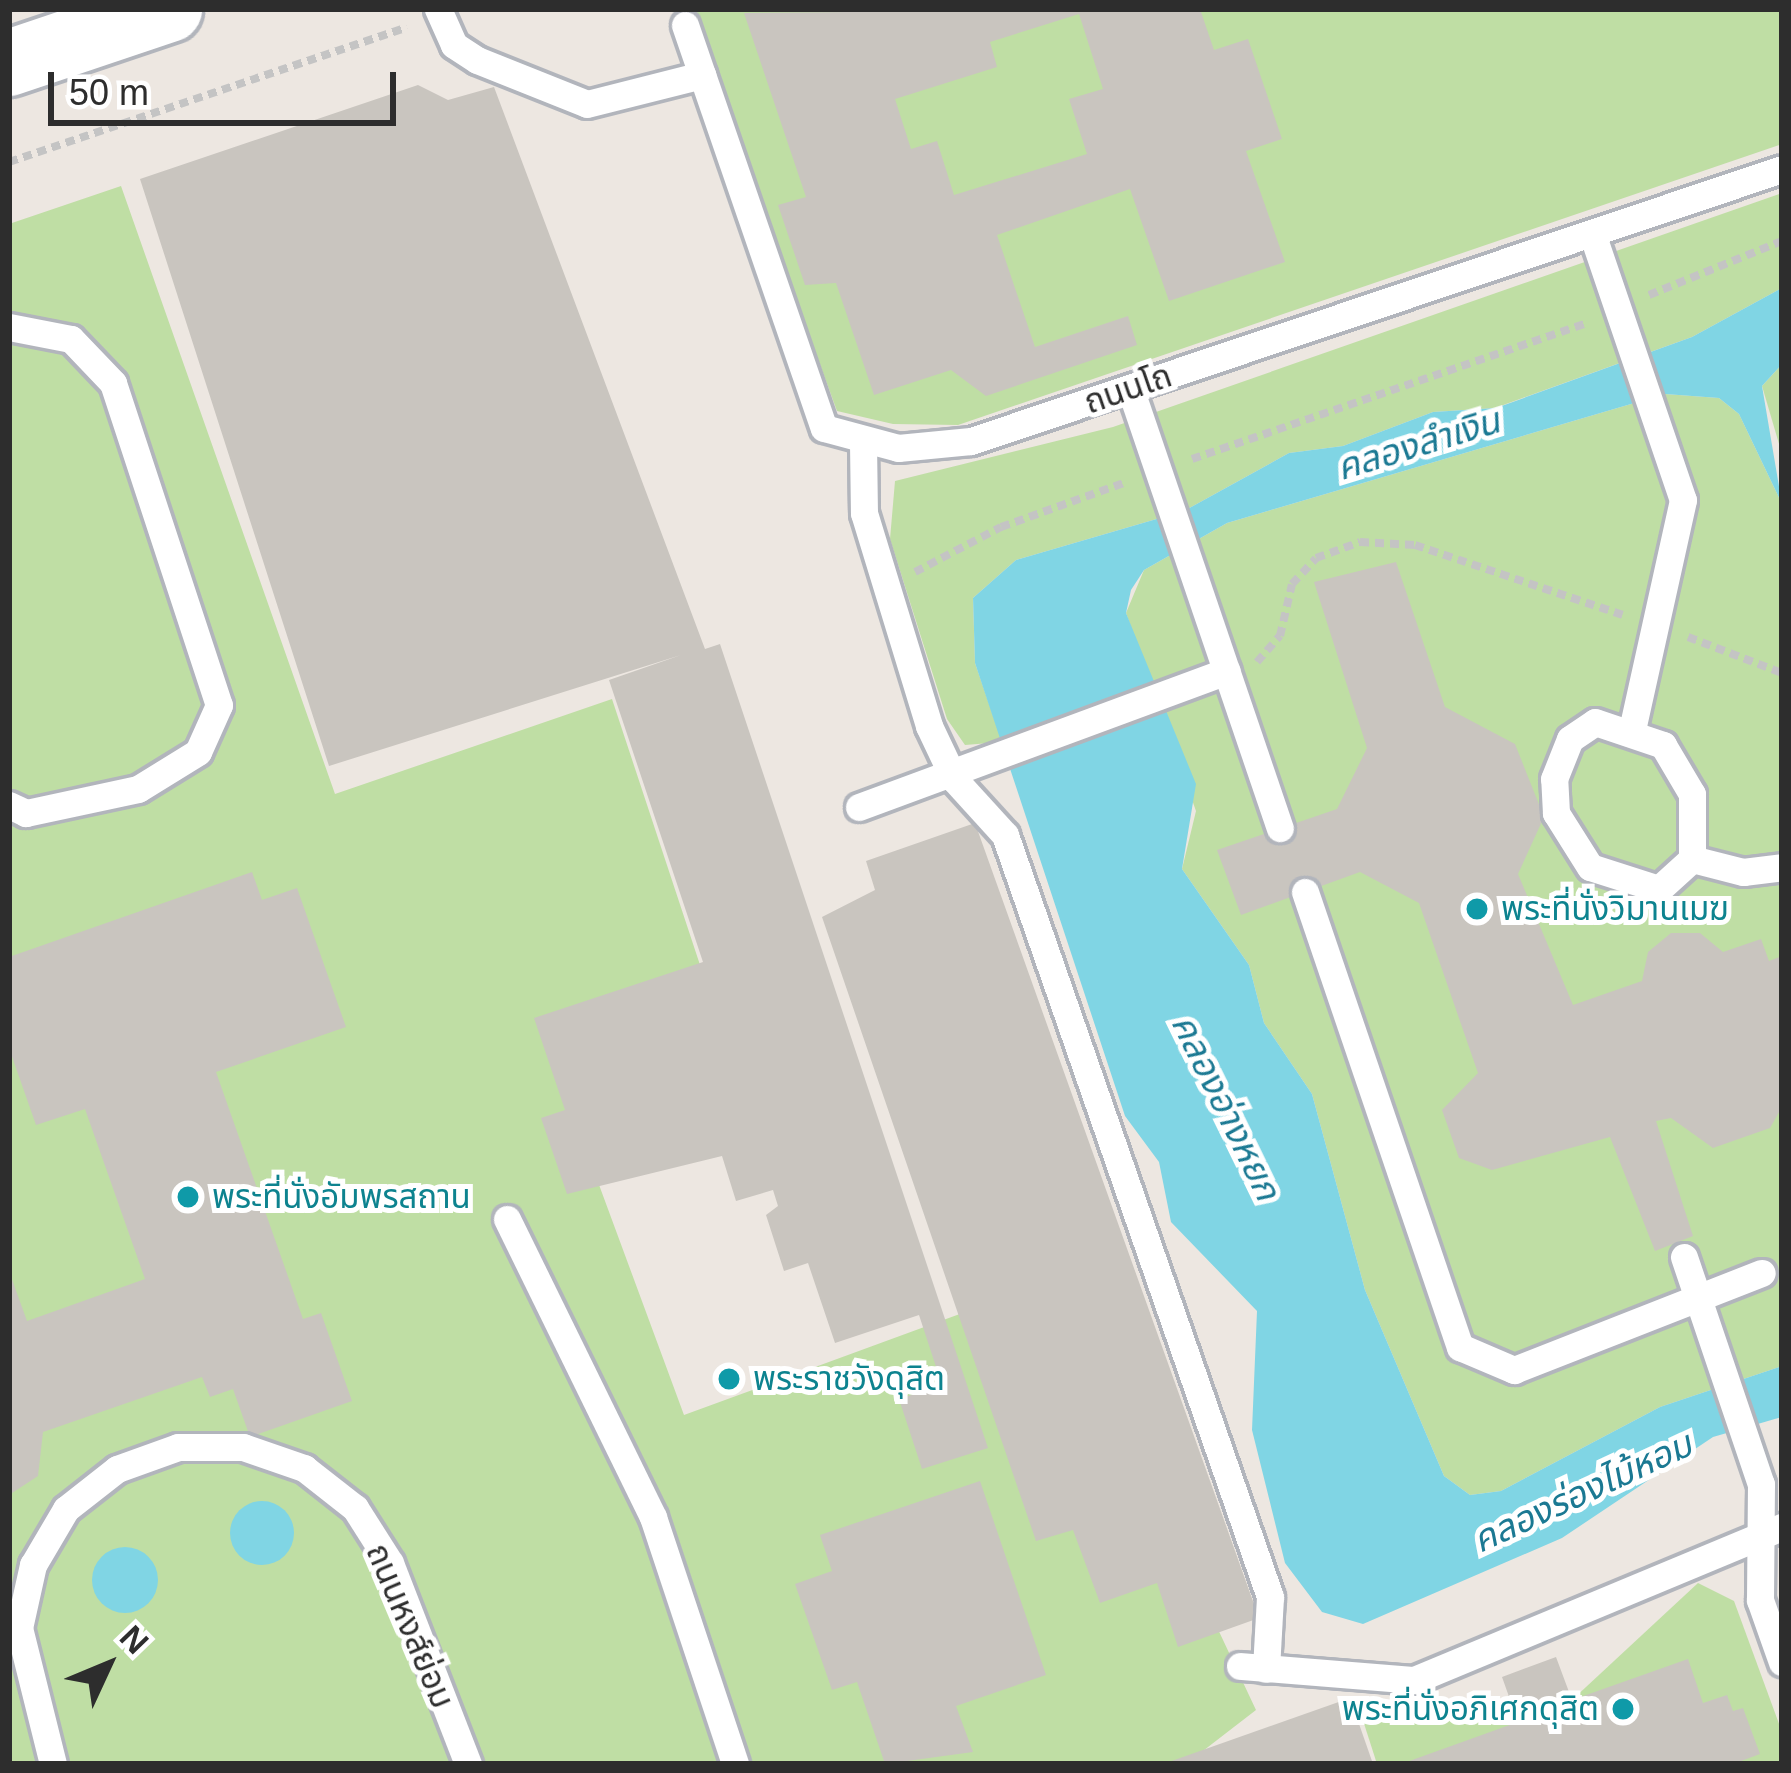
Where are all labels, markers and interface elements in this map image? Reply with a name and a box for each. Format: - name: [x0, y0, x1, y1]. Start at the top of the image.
- scale bar: [54, 48, 402, 122]
- text: 50 m: [69, 72, 149, 113]
- street label: ถนนโถ: [1079, 356, 1177, 422]
- water label: คลองลำเงิน: [1331, 399, 1505, 489]
- place label: พระที่นั่งวิมานเมฆ: [1501, 889, 1729, 929]
- marker: พระที่นั่งวิมานเมฆ: [1464, 896, 1490, 922]
- water label: คลองอ่างหยก: [1162, 1007, 1290, 1207]
- place label: พระที่นั่งอัมพรสถาน: [212, 1177, 471, 1217]
- marker: พระที่นั่งอัมพรสถาน: [175, 1184, 201, 1210]
- place label: พระราชวังดุสิต: [753, 1359, 945, 1399]
- marker: พระราชวังดุสิต: [716, 1366, 742, 1392]
- water label: คลองร่องไม้หอม: [1465, 1422, 1699, 1562]
- street label: ถนนหงส์ย่อม: [358, 1538, 462, 1714]
- north arrow: [48, 1605, 168, 1725]
- text: N: [113, 1618, 156, 1661]
- place label: พระที่นั่งอภิเศกดุสิต: [1342, 1689, 1599, 1729]
- marker: พระที่นั่งอภิเศกดุสิต: [1610, 1696, 1636, 1722]

